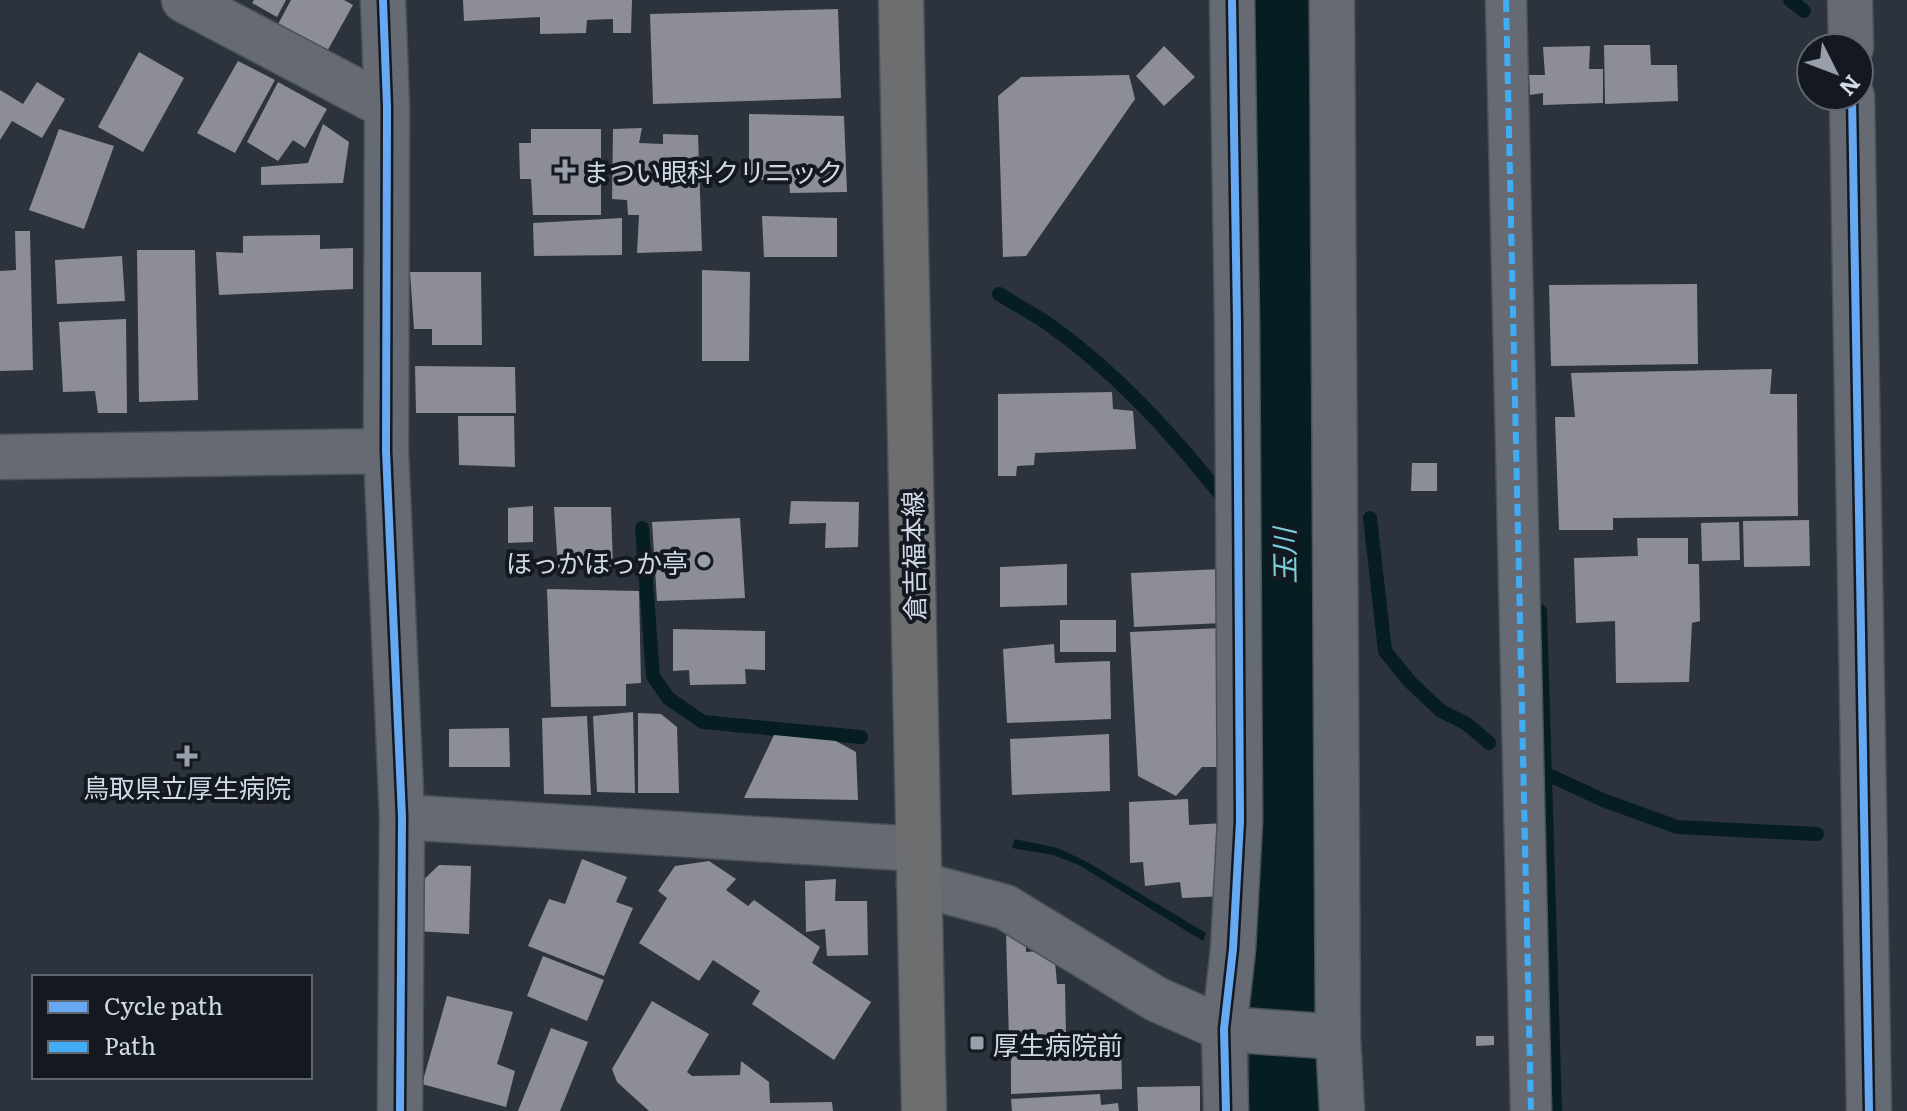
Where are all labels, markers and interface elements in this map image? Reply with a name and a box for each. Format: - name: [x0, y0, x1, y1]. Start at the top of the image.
- north arrow: [1795, 32, 1875, 112]
- text: N: [1833, 68, 1869, 104]
- place label: まつい眼科クリニック: [583, 151, 843, 190]
- marker: まつい眼科クリニック: [554, 159, 576, 181]
- street label: 倉吉福本線: [891, 491, 933, 621]
- water label: 玉川: [1261, 525, 1304, 584]
- place label: ほっかほっか亭: [506, 542, 688, 581]
- marker: ほっかほっか亭: [695, 552, 713, 570]
- marker: 鳥取県立厚生病院: [176, 745, 198, 767]
- place label: 鳥取県立厚生病院: [83, 767, 291, 806]
- legend: [32, 975, 312, 1079]
- text: Cycle path: [104, 987, 223, 1022]
- place label: 厚生病院前: [993, 1024, 1123, 1063]
- text: Path: [104, 1027, 156, 1062]
- marker: 厚生病院前: [968, 1034, 986, 1052]

